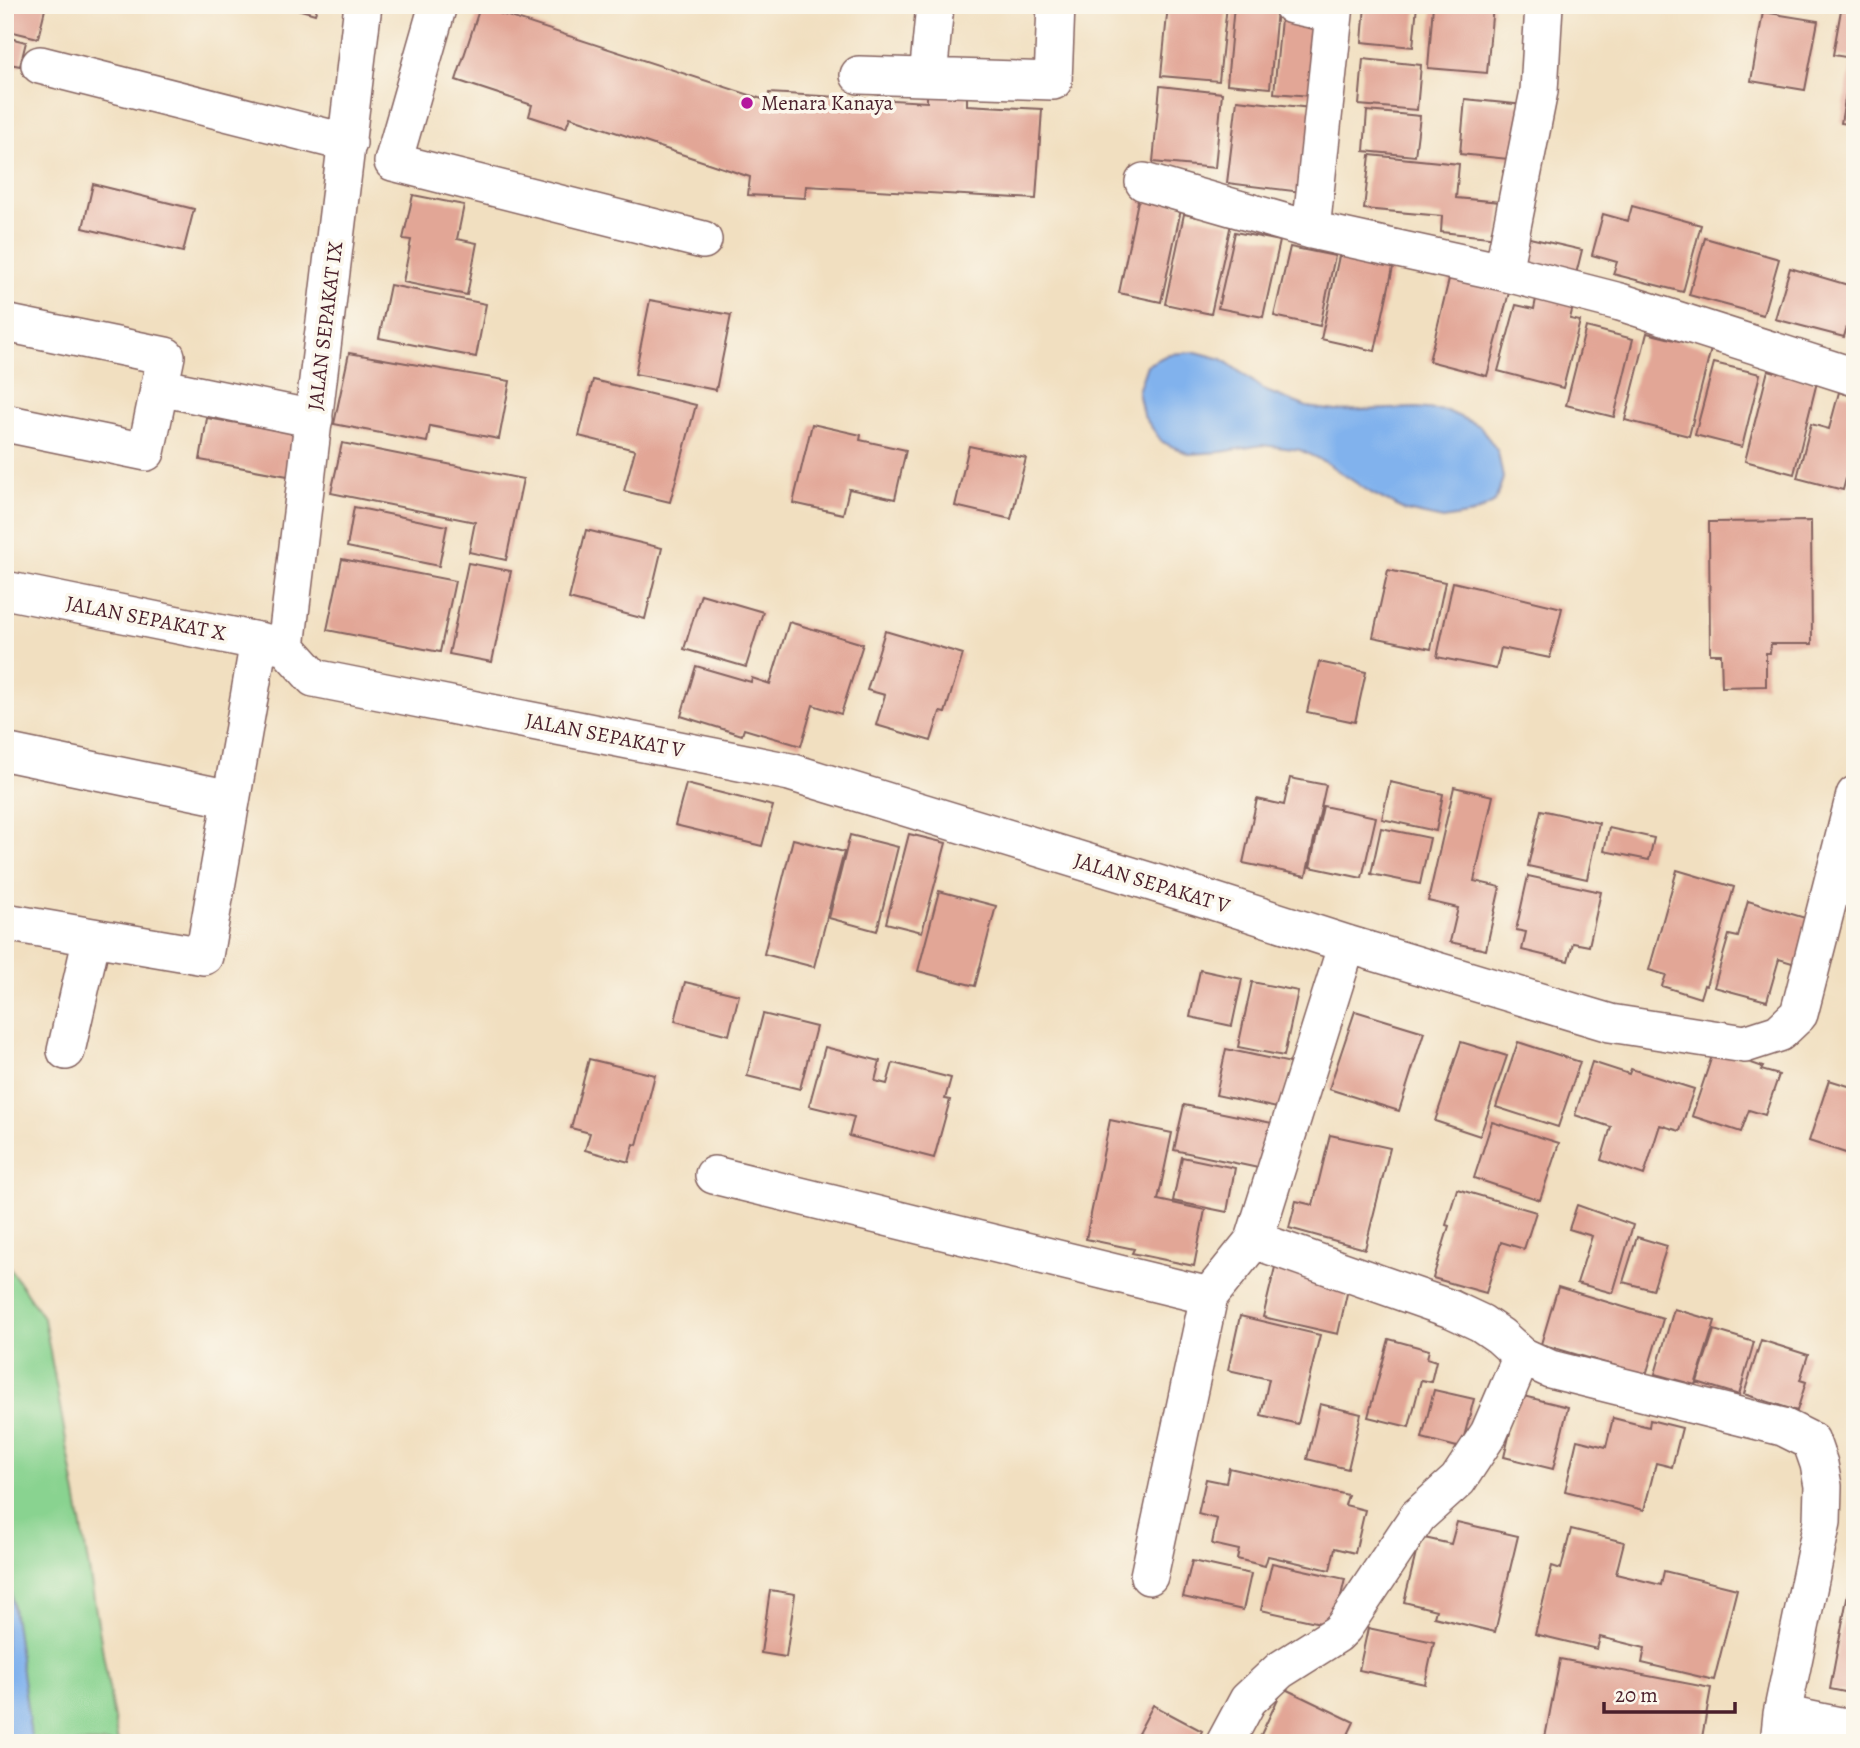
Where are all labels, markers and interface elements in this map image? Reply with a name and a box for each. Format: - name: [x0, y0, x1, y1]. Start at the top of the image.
- place label: Menara Kanaya: [761, 89, 894, 117]
- marker: Menara Kanaya: [739, 95, 755, 111]
- street label: JALAN SEPAKAT IX: [301, 240, 349, 412]
- street label: JALAN SEPAKAT X: [64, 589, 229, 647]
- street label: JALAN SEPAKAT V: [523, 706, 687, 764]
- street label: JALAN SEPAKAT V: [1071, 846, 1233, 920]
- scale bar: [1604, 1671, 1736, 1715]
- text: 20 m: [1615, 1681, 1658, 1709]

